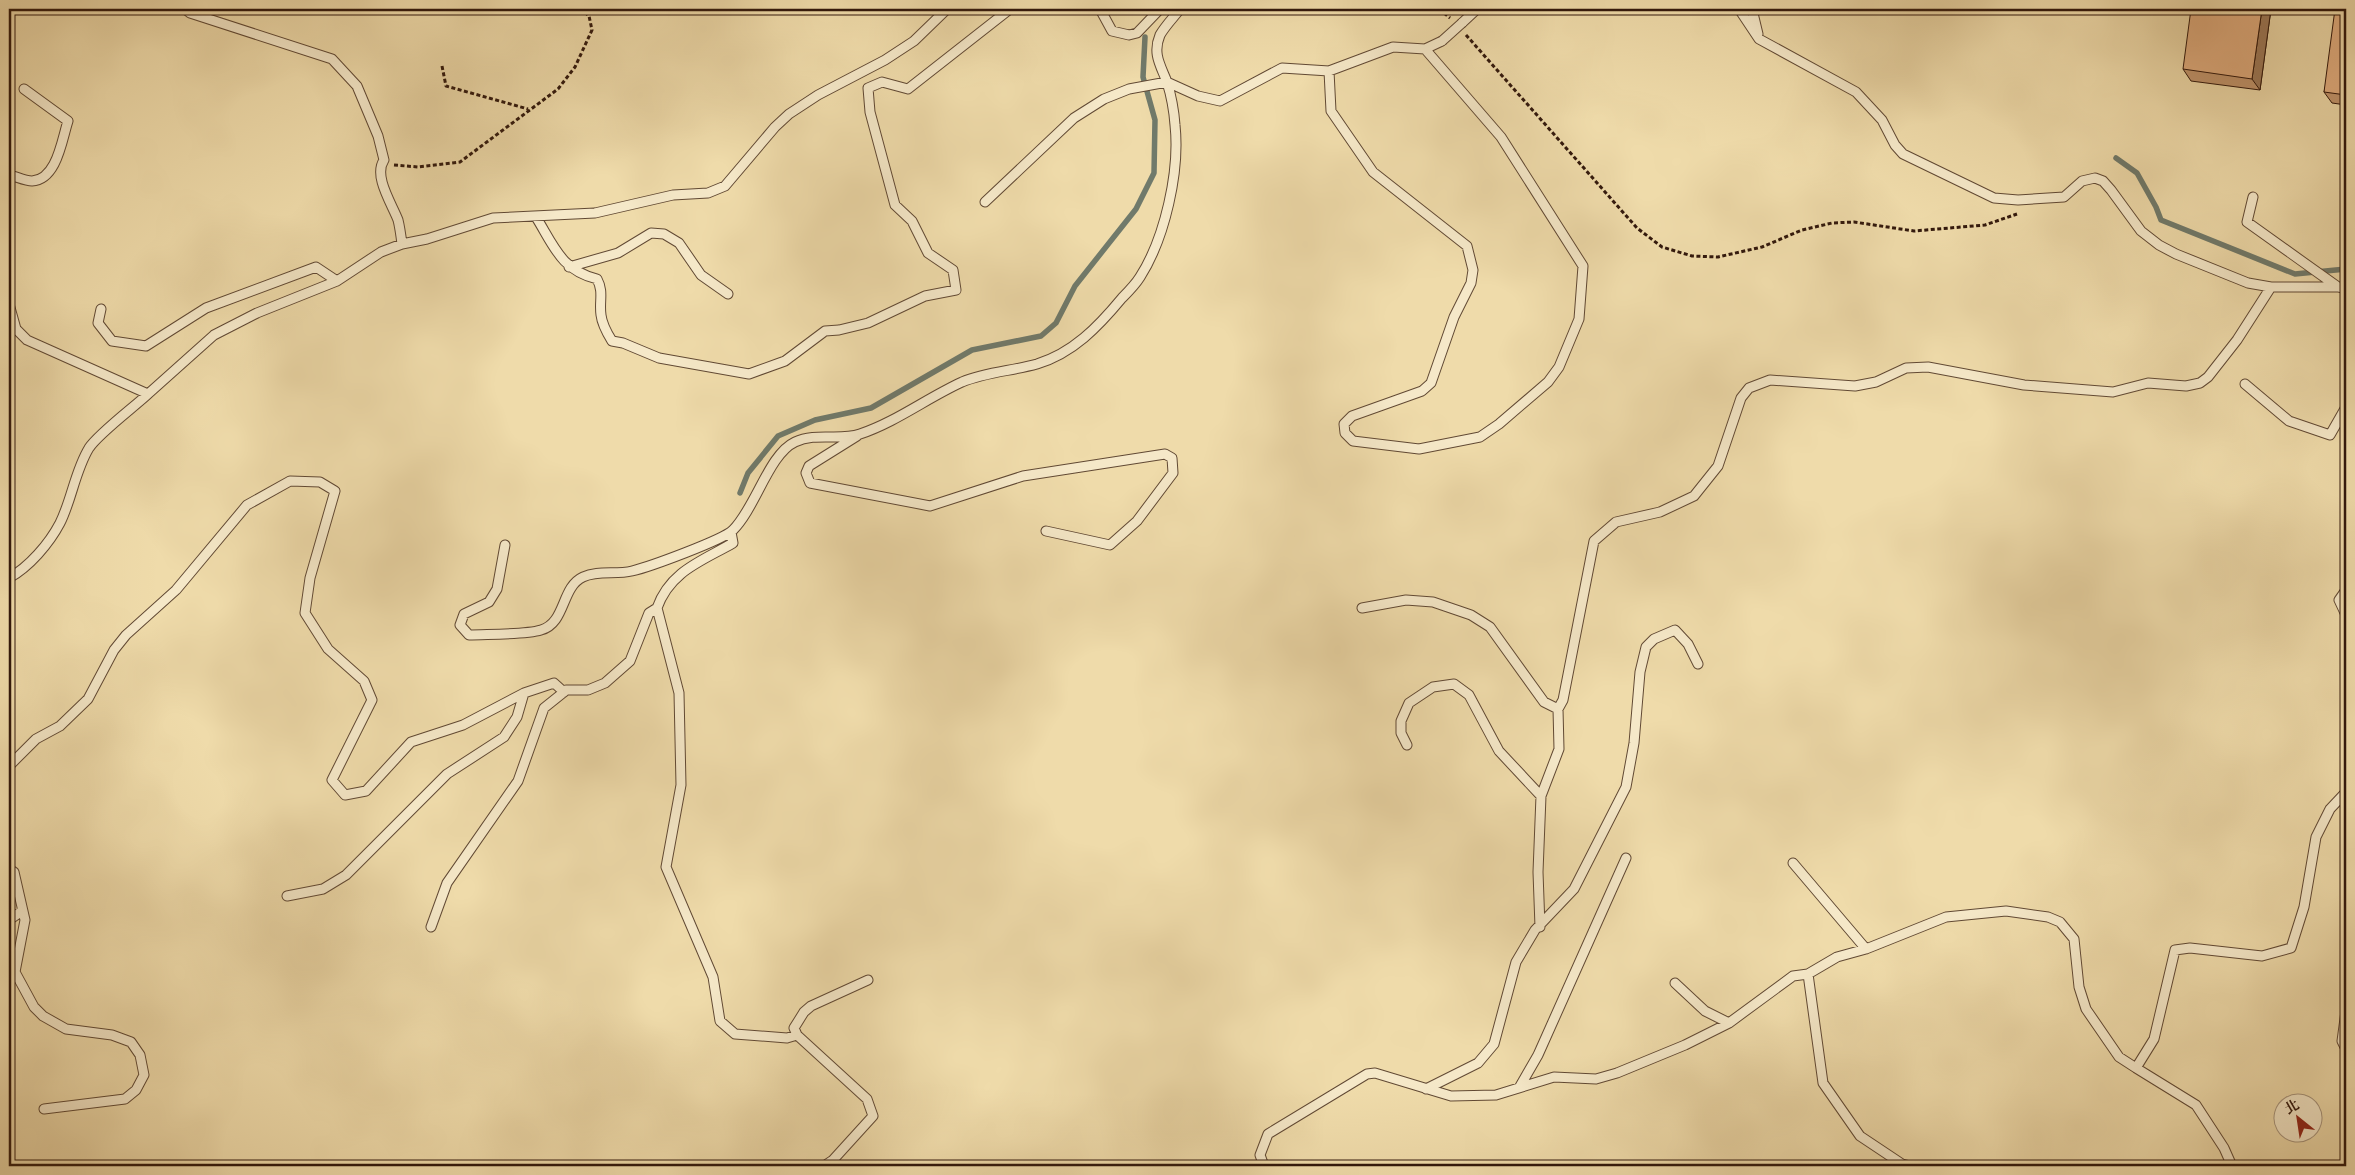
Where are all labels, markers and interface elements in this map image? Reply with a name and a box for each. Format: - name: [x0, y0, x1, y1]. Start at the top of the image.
- north arrow: [2272, 1092, 2322, 1142]
- text: 北: [2281, 1096, 2304, 1121]

